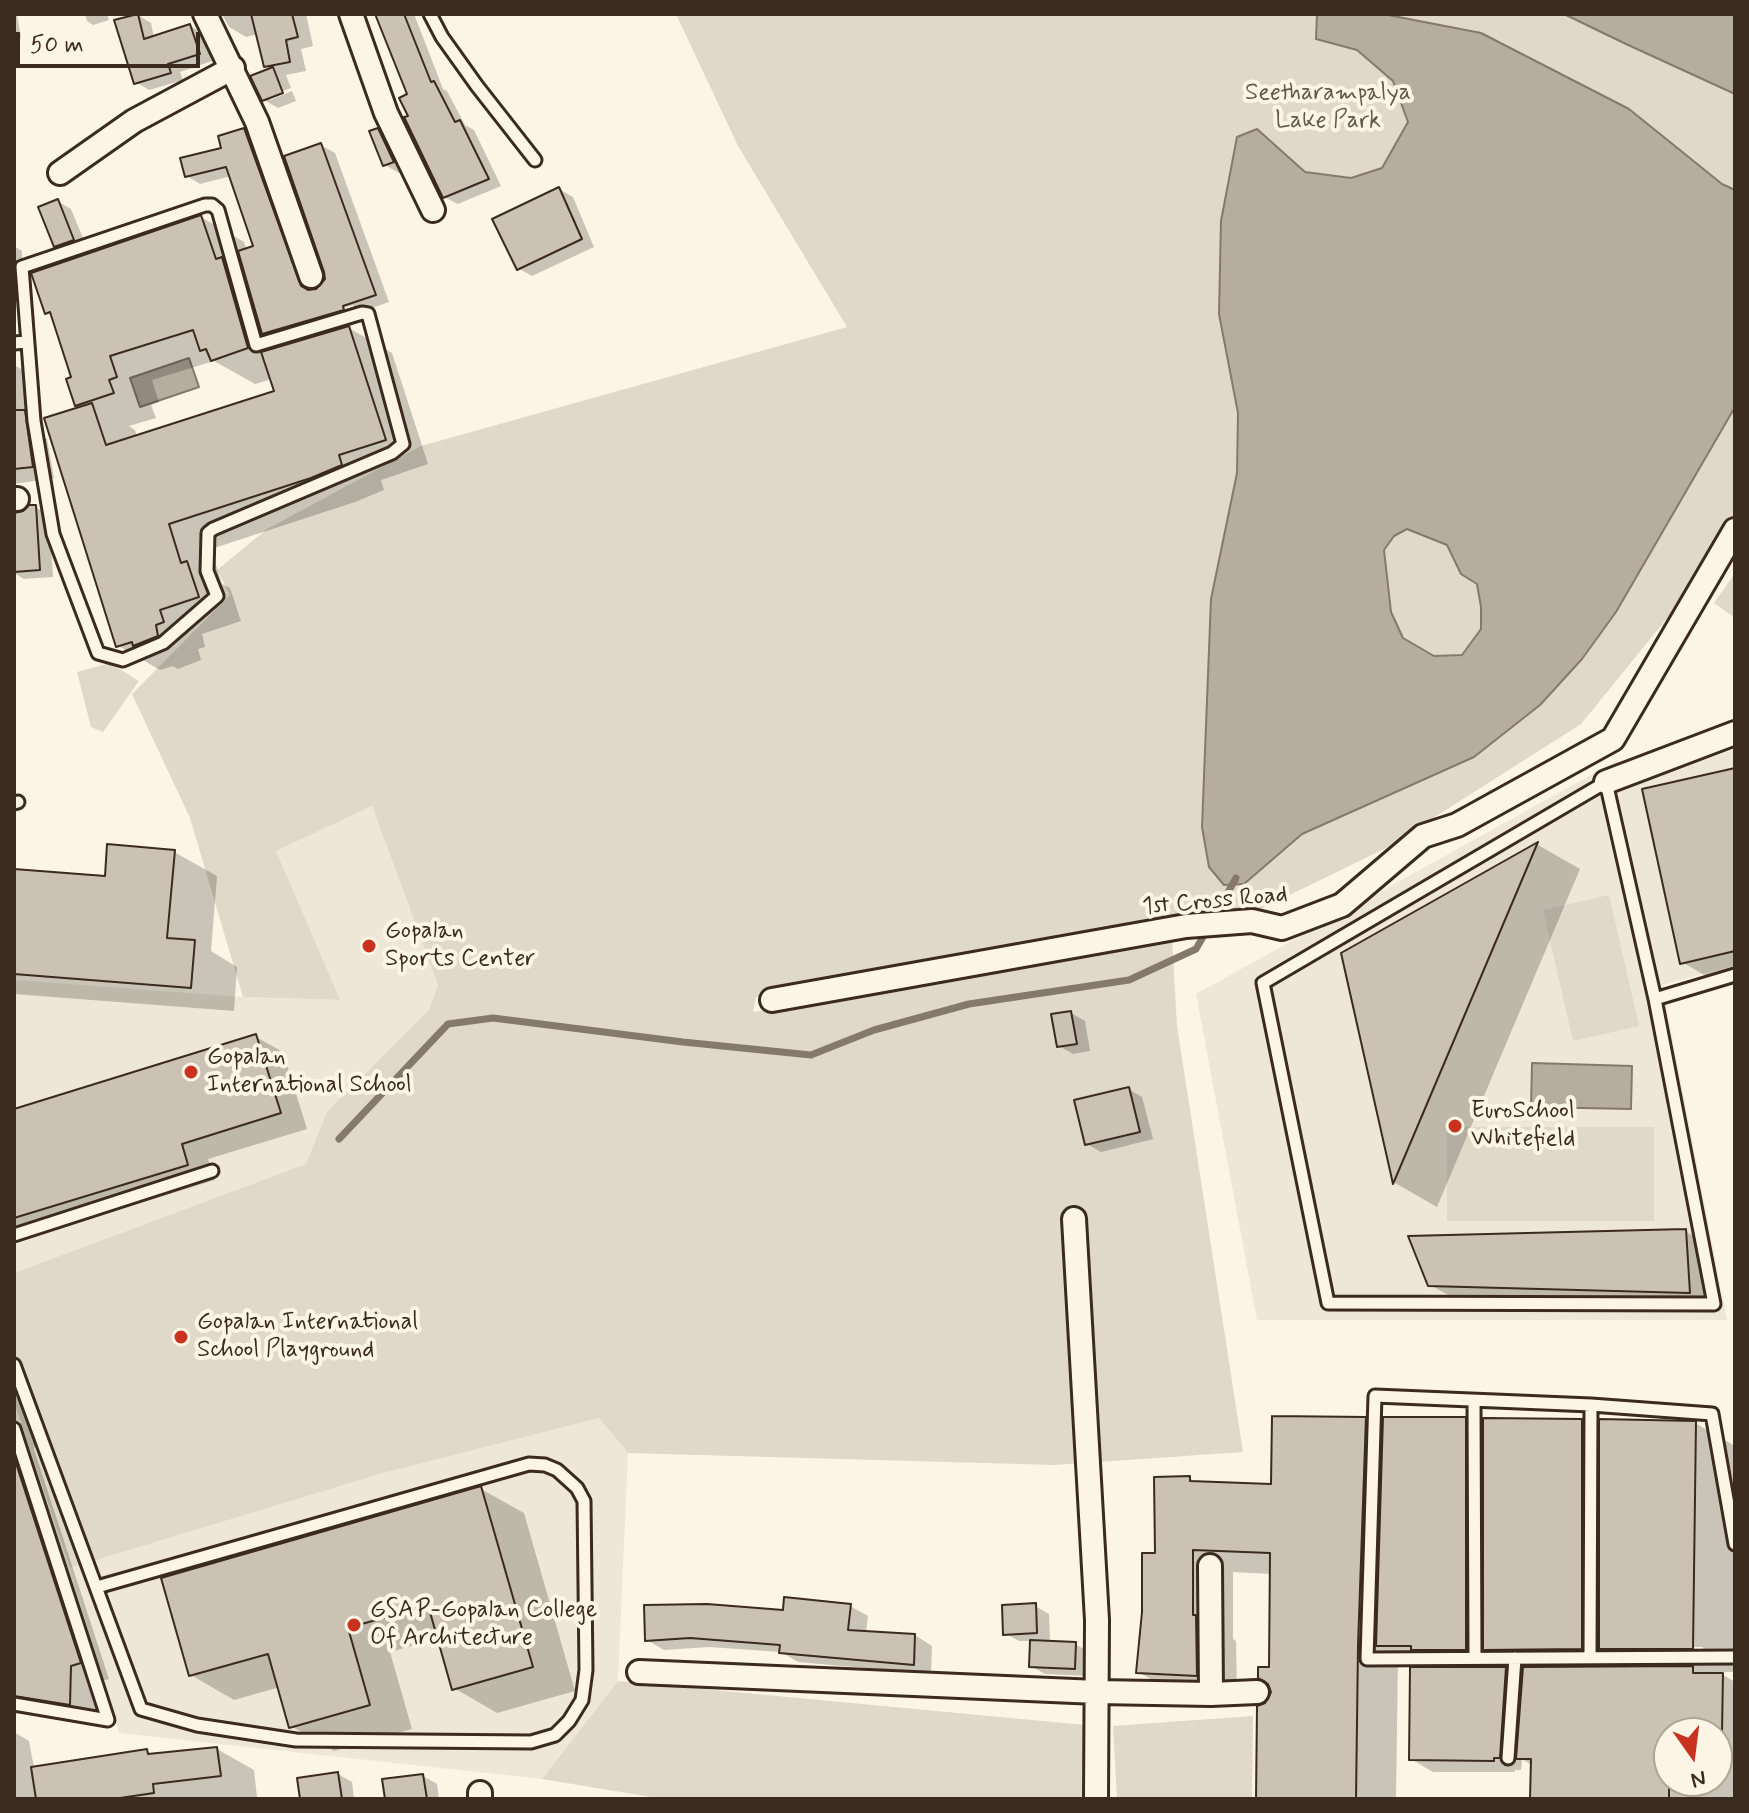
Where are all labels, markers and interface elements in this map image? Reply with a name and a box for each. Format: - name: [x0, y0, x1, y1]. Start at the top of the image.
- scale bar: [20, 16, 204, 66]
- text: 50 m: [30, 30, 84, 61]
- park label: Seetharampalya Lake Park: [1245, 80, 1411, 136]
- street label: 1st Cross Road: [1141, 881, 1289, 923]
- place label: Gopalan Sports Center: [385, 918, 535, 974]
- marker: Gopalan Sports Center: [360, 937, 378, 955]
- place label: Gopalan International School: [207, 1044, 412, 1100]
- marker: Gopalan International School: [182, 1063, 200, 1081]
- place label: EuroSchool Whitefield: [1471, 1098, 1575, 1154]
- marker: EuroSchool Whitefield: [1446, 1117, 1464, 1135]
- place label: Gopalan International School Playground: [197, 1309, 418, 1365]
- marker: Gopalan International School Playground: [172, 1328, 190, 1346]
- place label: GSAP-Gopalan College Of Architecture: [370, 1597, 597, 1653]
- marker: GSAP-Gopalan College Of Architecture: [345, 1616, 363, 1634]
- north arrow: [1653, 1717, 1733, 1797]
- text: N: [1688, 1763, 1709, 1794]

